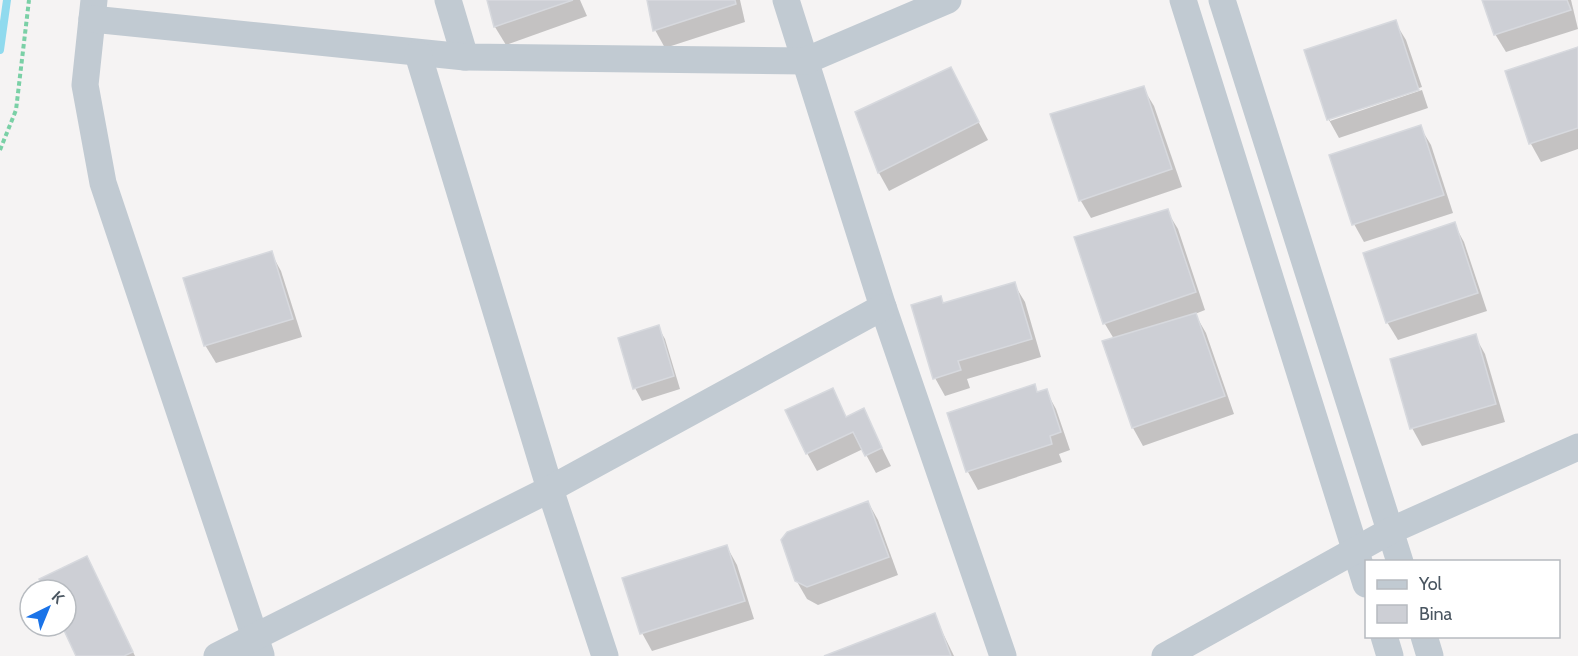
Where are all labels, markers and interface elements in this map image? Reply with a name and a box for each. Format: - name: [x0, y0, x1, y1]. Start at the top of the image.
- legend: [1365, 560, 1560, 638]
- text: Yol: [1418, 573, 1443, 595]
- north arrow: [18, 578, 78, 638]
- text: K: [48, 587, 68, 608]
- text: Bina: [1419, 603, 1453, 625]

